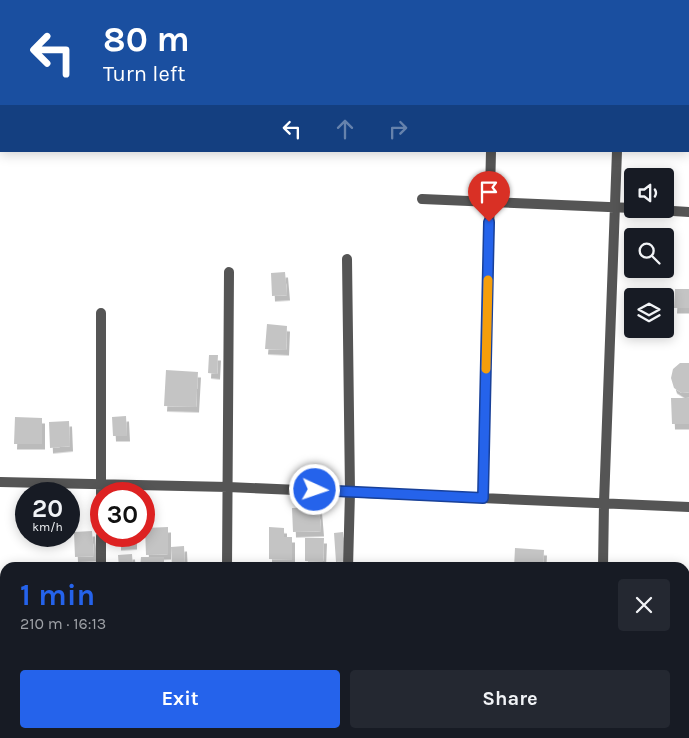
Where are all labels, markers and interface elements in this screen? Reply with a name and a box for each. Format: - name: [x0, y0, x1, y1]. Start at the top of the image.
- text: 80 m: [103, 19, 190, 60]
- icon: left: [20, 20, 85, 85]
- text: Turn left: [103, 61, 186, 87]
- icon: left: [278, 115, 306, 143]
- icon: ahead: [331, 115, 359, 143]
- icon: right: [384, 115, 412, 143]
- map controls: [624, 168, 674, 338]
- button: sound: [624, 168, 674, 218]
- pin: [468, 171, 510, 222]
- icon: arrive: [475, 178, 503, 206]
- button: search: [624, 228, 674, 278]
- button: layers: [624, 288, 674, 338]
- position arrow: [288, 463, 340, 515]
- speed limit sign: 30: [90, 482, 155, 547]
- text: 20: [32, 494, 63, 523]
- text: km/h: [32, 520, 63, 534]
- text: 1 min: [20, 577, 95, 613]
- button: close: [618, 579, 670, 631]
- text: 210 m · 16:13: [20, 614, 106, 633]
- button: Exit: [20, 670, 340, 728]
- button: Share: [350, 670, 670, 728]

